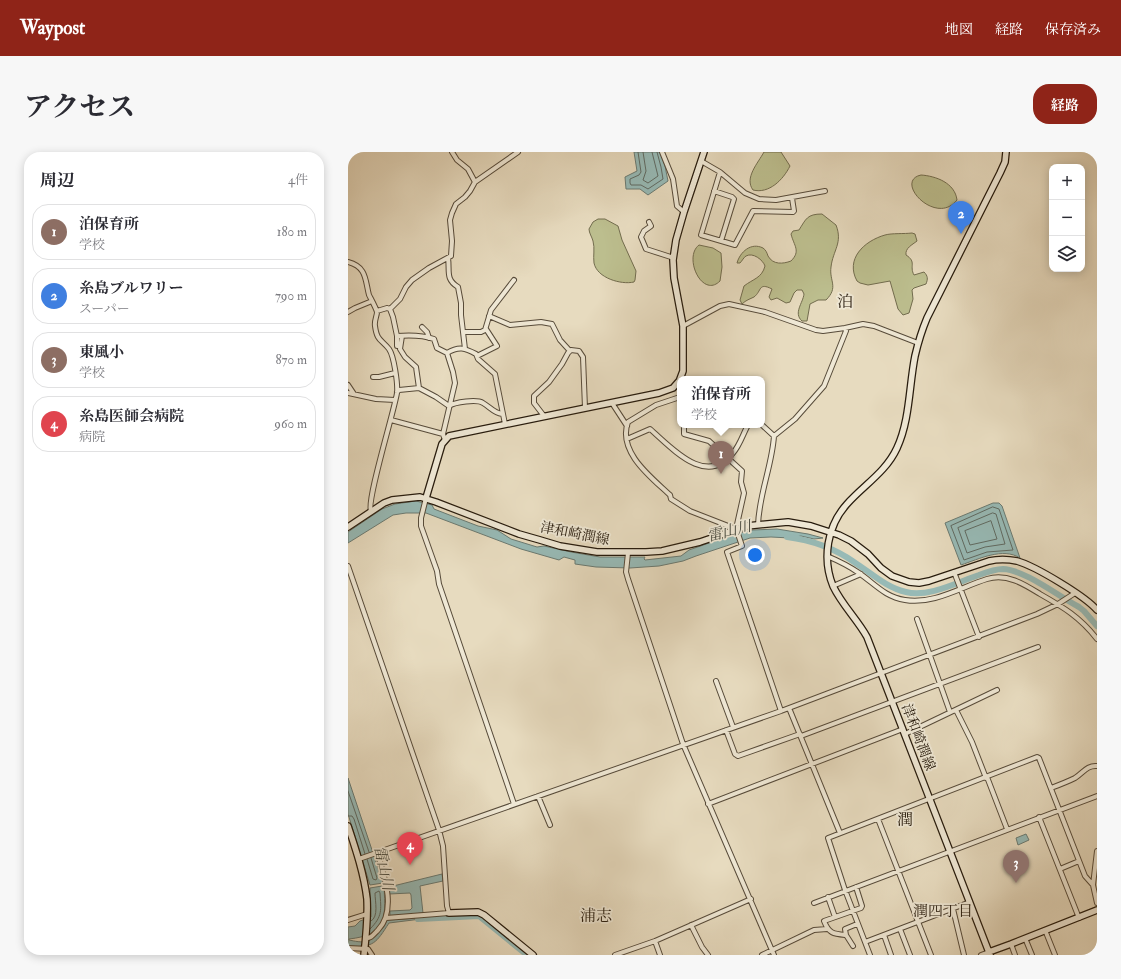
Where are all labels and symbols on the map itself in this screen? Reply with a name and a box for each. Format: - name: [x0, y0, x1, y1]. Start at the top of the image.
- pin: 2: [948, 201, 974, 234]
- district label: 泊: [837, 292, 853, 312]
- pin: 1: [708, 441, 734, 474]
- water label: 雷山川: [705, 516, 755, 546]
- street label: 津和崎潤線: [539, 518, 611, 549]
- your location: [745, 545, 765, 565]
- street label: 津和崎潤線: [898, 701, 939, 773]
- district label: 潤: [897, 810, 913, 830]
- pin: 4: [397, 832, 423, 865]
- water label: 雷山川: [370, 844, 398, 894]
- pin: 3: [1003, 850, 1029, 883]
- district label: 潤四丁目: [913, 902, 973, 921]
- district label: 浦志: [580, 906, 612, 926]

